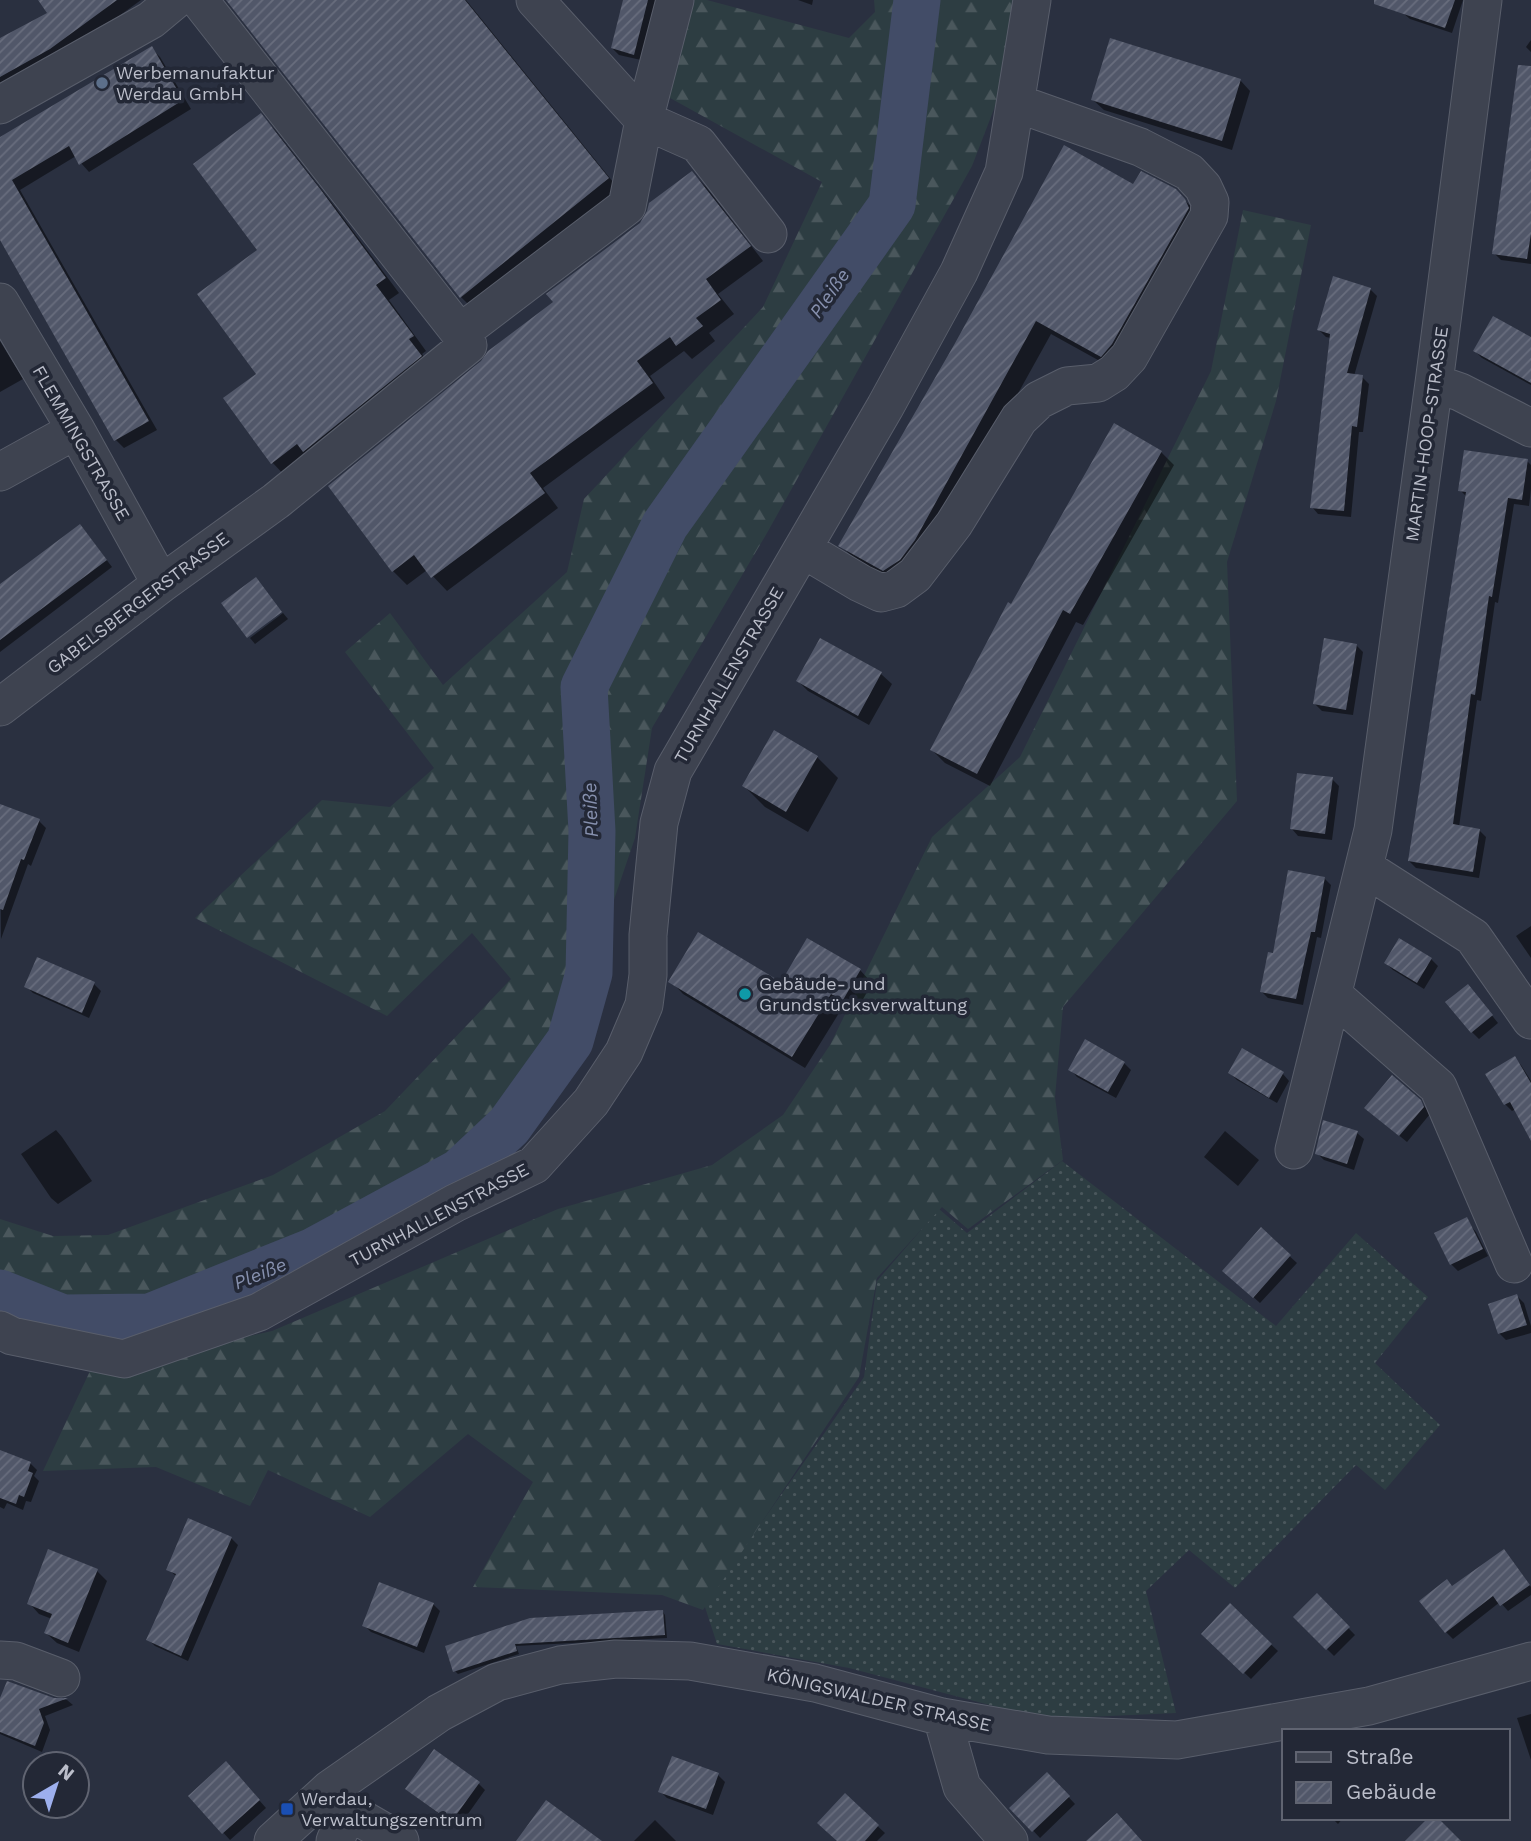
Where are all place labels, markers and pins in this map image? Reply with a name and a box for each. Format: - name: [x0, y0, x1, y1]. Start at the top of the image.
- place label: Werbemanufaktur Werdau GmbH: [116, 62, 275, 104]
- marker: Werbemanufaktur Werdau GmbH: [94, 75, 110, 91]
- place label: Gebäude- und Grundstücksverwaltung: [759, 973, 967, 1015]
- marker: Gebäude- und Grundstücksverwaltung: [737, 986, 753, 1002]
- place label: Werdau, Verwaltungszentrum: [301, 1788, 483, 1830]
- marker: Werdau, Verwaltungszentrum: [279, 1801, 295, 1817]

